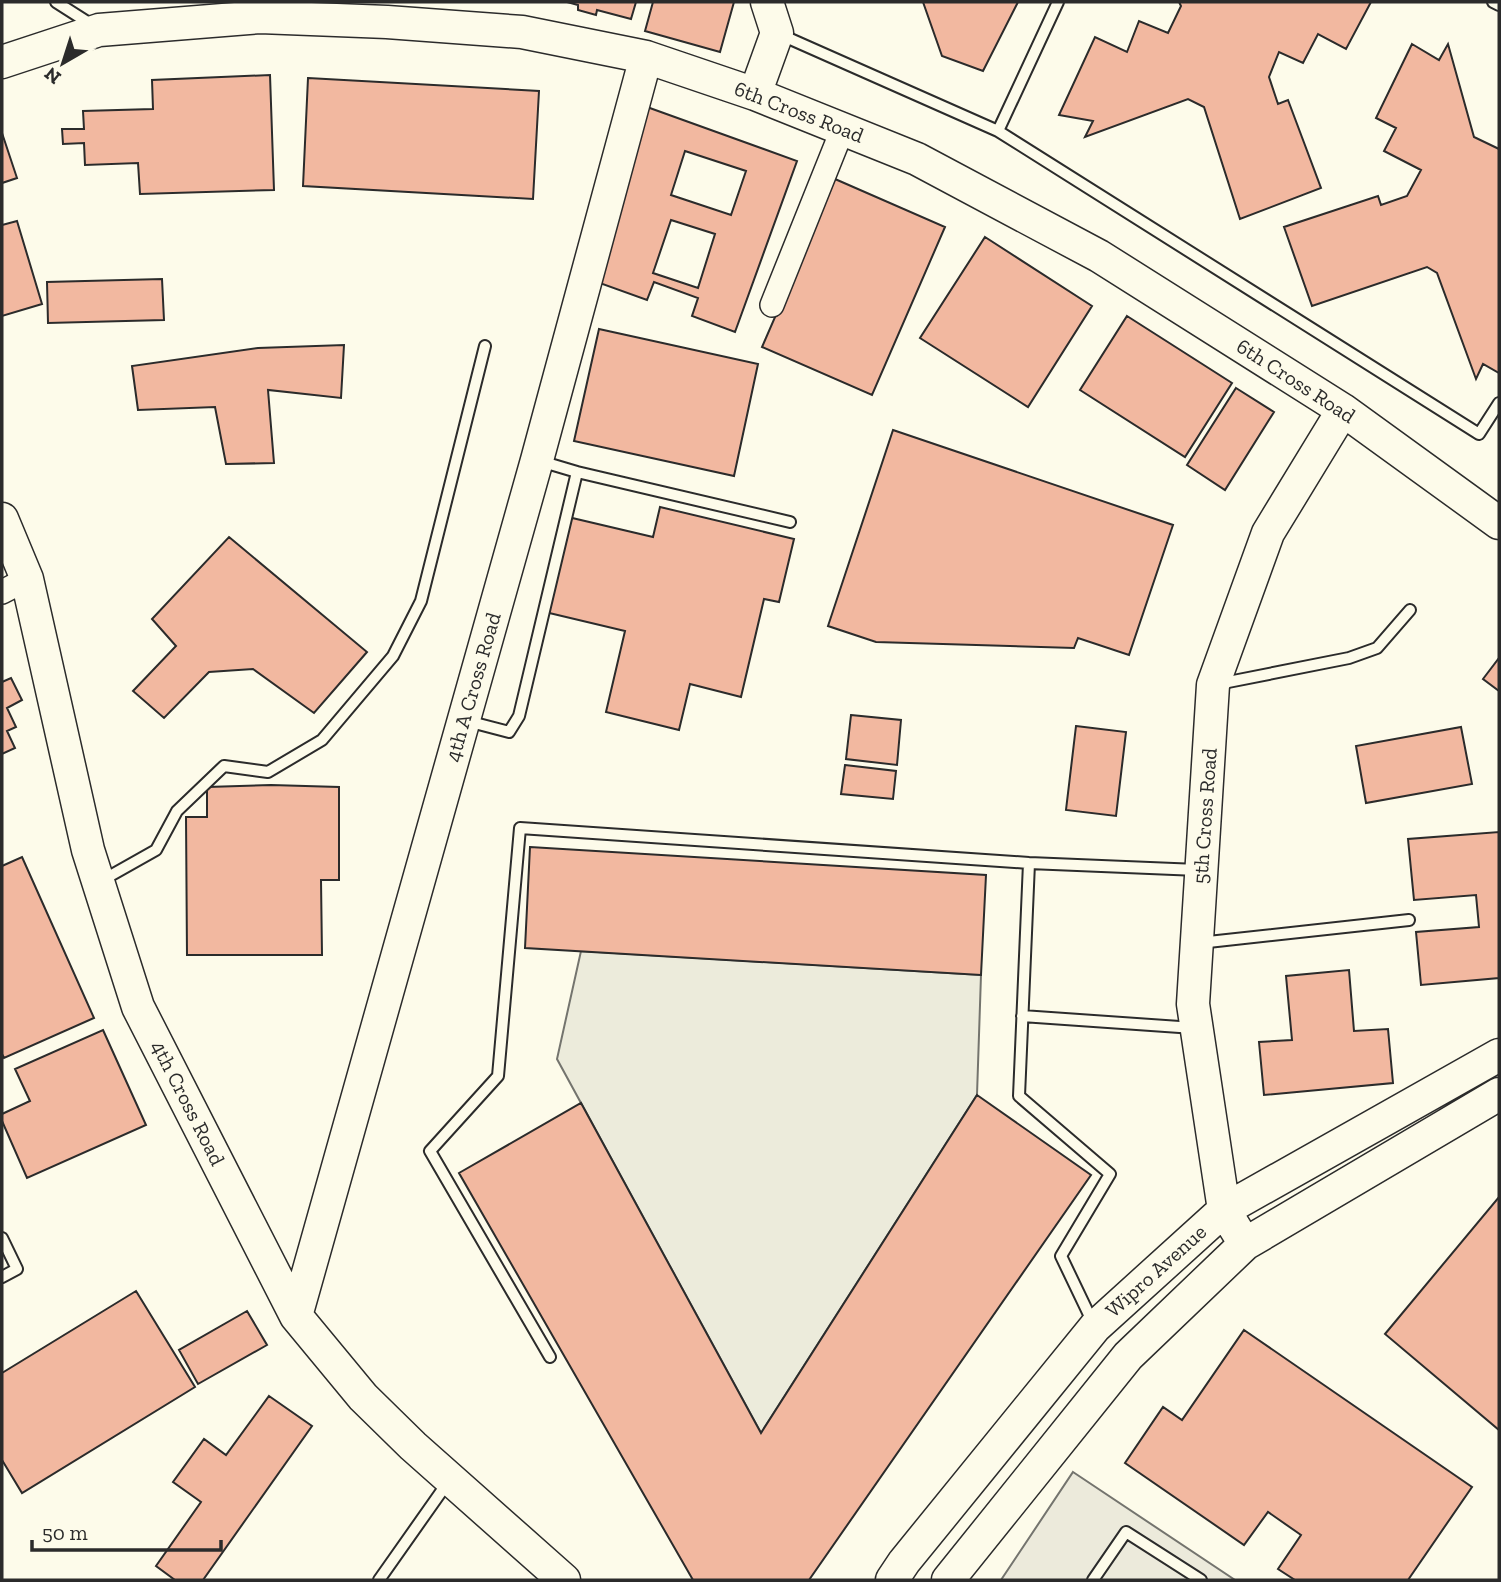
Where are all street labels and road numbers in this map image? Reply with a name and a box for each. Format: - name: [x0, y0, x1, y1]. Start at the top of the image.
- street label: 6th Cross Road: [731, 75, 868, 148]
- street label: 6th Cross Road: [1232, 333, 1361, 429]
- street label: 4th A Cross Road: [439, 609, 506, 764]
- street label: 5th Cross Road: [1187, 747, 1222, 885]
- street label: 4th Cross Road: [146, 1036, 231, 1170]
- street label: Wipro Avenue: [1100, 1219, 1211, 1322]

